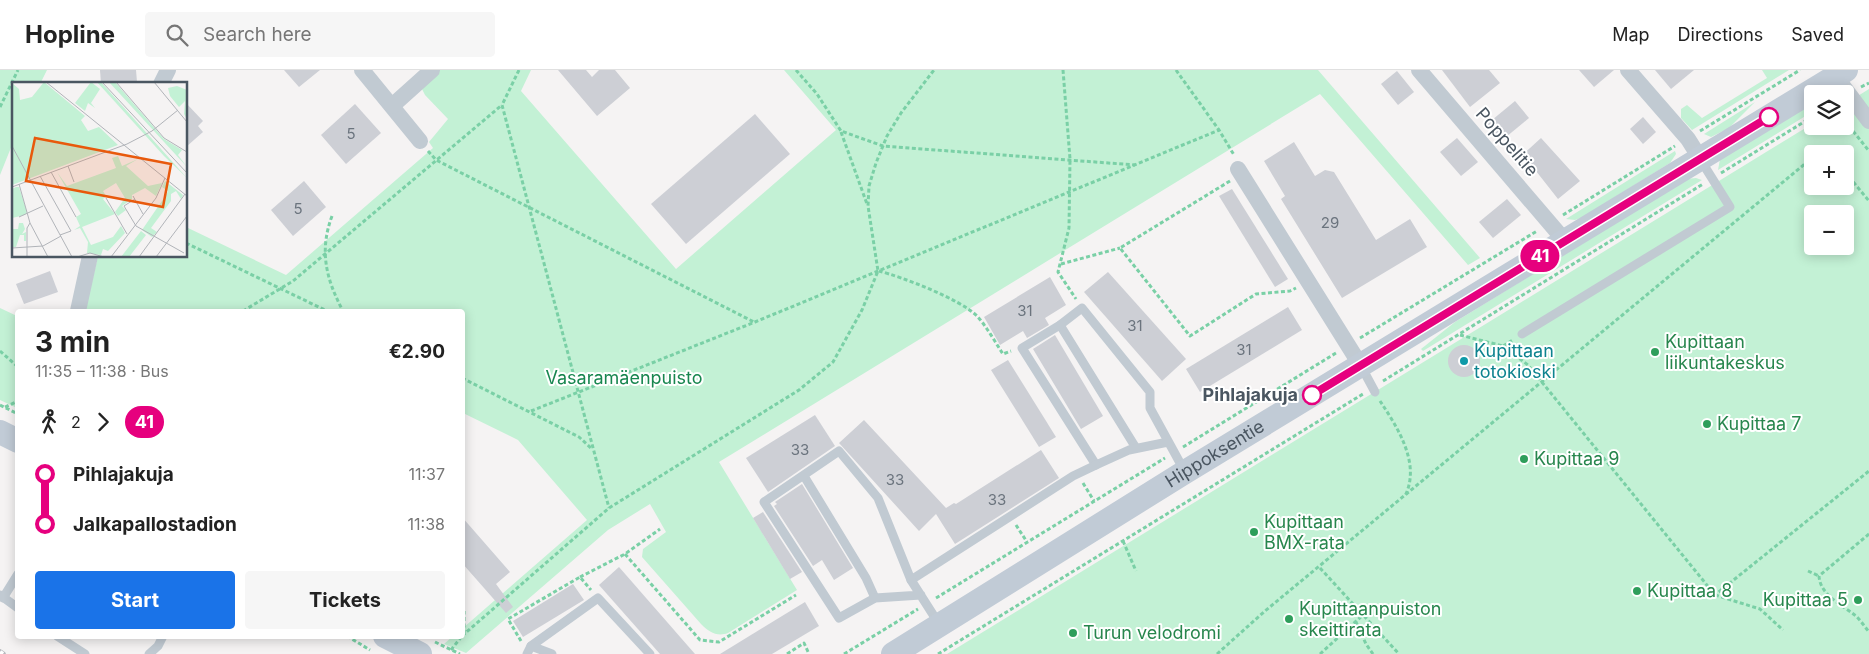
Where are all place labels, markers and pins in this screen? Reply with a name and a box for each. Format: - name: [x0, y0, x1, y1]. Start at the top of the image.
- unlabelled marker: [1759, 107, 1779, 127]
- place label: Kupittaan liikuntakeskus: [1665, 331, 1785, 373]
- place label: Kupittaan totokioski: [1474, 340, 1556, 382]
- marker: Kupittaan liikuntakeskus: [1649, 346, 1661, 358]
- marker: Kupittaan totokioski: [1458, 355, 1470, 367]
- place label: Pihlajakuja: [1203, 384, 1298, 405]
- marker: Pihlajakuja: [1302, 385, 1322, 405]
- place label: Kupittaa 7: [1717, 413, 1801, 434]
- marker: Kupittaa 7: [1701, 418, 1713, 430]
- place label: Kupittaa 9: [1534, 448, 1619, 469]
- marker: Kupittaa 9: [1518, 453, 1530, 465]
- place label: Kupittaan BMX-rata: [1264, 511, 1345, 553]
- marker: Kupittaan BMX-rata: [1248, 526, 1260, 538]
- place label: Kupittaa 8: [1647, 580, 1732, 601]
- marker: Kupittaa 8: [1631, 585, 1643, 597]
- place label: Kupittaa 5: [1763, 589, 1848, 610]
- marker: Kupittaa 5: [1852, 594, 1864, 606]
- place label: Kupittaanpuiston skeittirata: [1299, 598, 1441, 640]
- marker: Kupittaanpuiston skeittirata: [1283, 613, 1295, 625]
- place label: Turun velodromi: [1083, 622, 1221, 643]
- marker: Turun velodromi: [1067, 627, 1079, 639]

